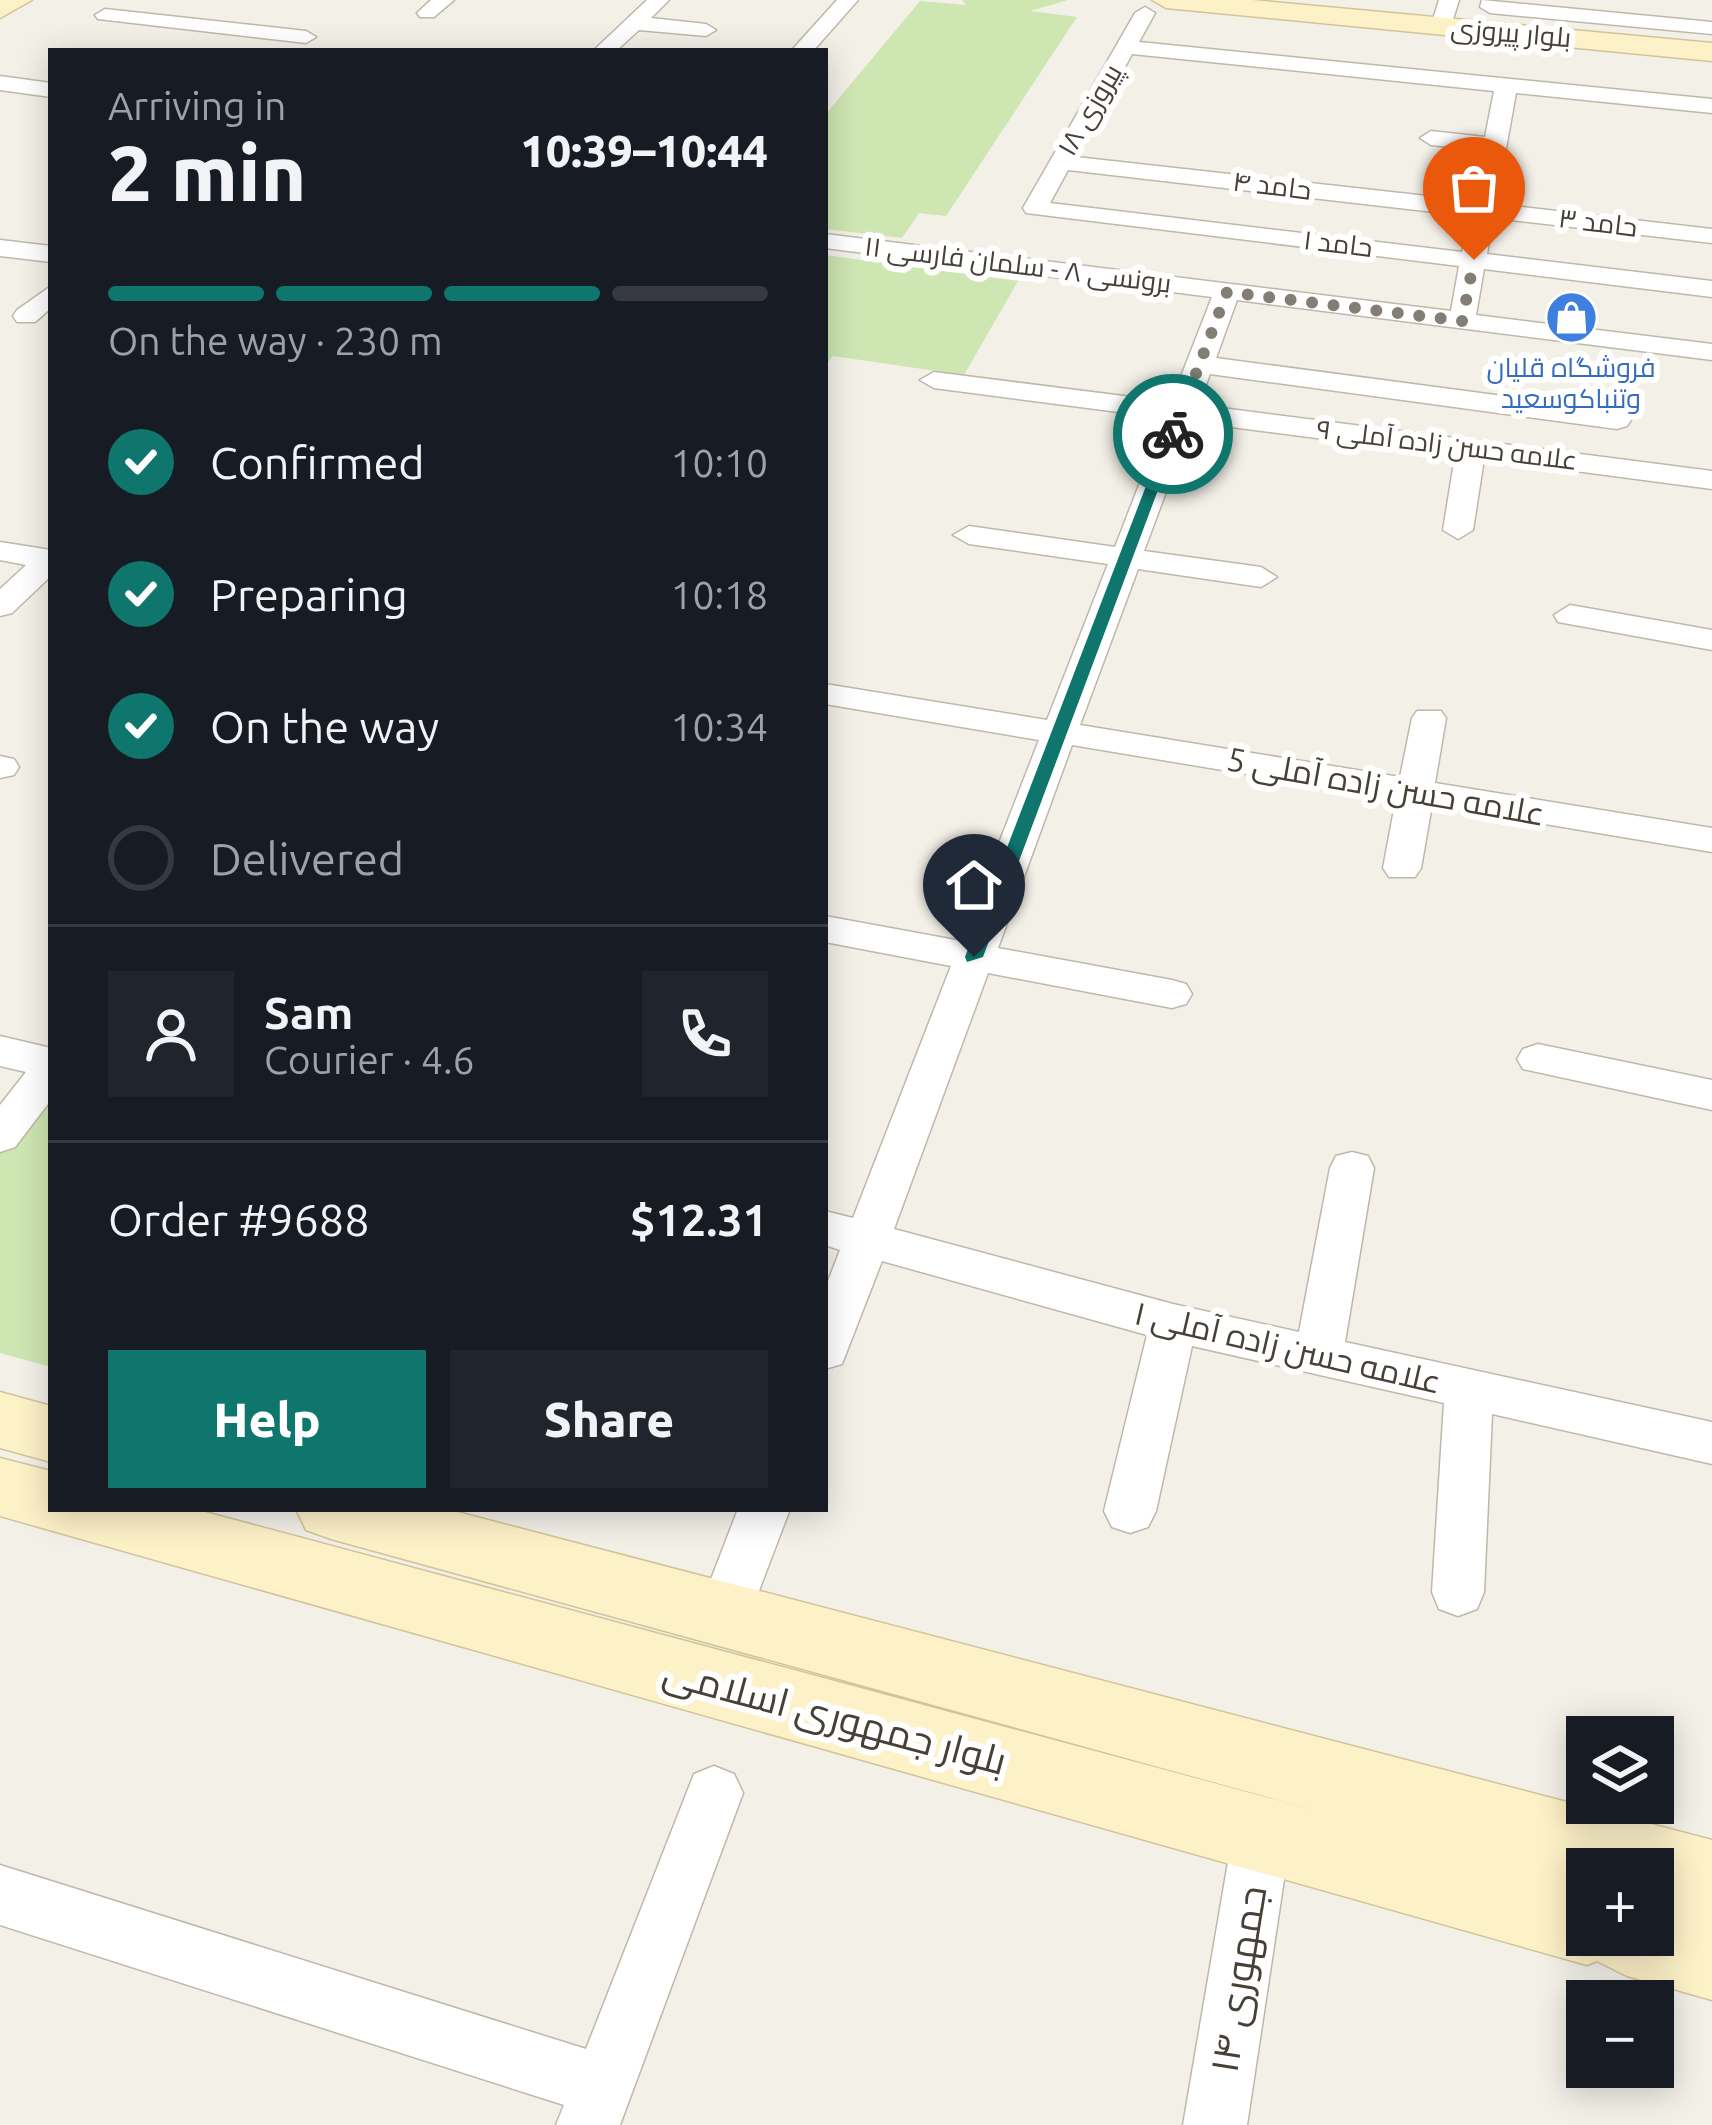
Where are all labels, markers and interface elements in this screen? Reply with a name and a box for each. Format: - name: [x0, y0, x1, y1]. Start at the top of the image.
- street label: بلوار پیروزی: [1449, 12, 1573, 56]
- street label: پیروزی ۱۸: [1051, 58, 1131, 163]
- text: Arriving in: [108, 84, 286, 127]
- text: 10:39–10:44: [520, 125, 768, 176]
- text: 2 min: [108, 128, 306, 216]
- pin: [1423, 137, 1525, 260]
- icon: bag: [1441, 155, 1507, 221]
- street label: حامد ۴: [1231, 165, 1313, 205]
- street label: حامد ۳: [1557, 202, 1639, 242]
- street label: حامد ۱: [1302, 224, 1374, 262]
- street label: برونسی ۸ - سلمان فارسی ۱۱: [863, 230, 1173, 300]
- shop icon: فروشگاه قلیان وتنباکوسعید: [1543, 290, 1599, 346]
- text: On the way · 230 m: [108, 319, 443, 362]
- place label: فروشگاه قلیان وتنباکوسعید: [1486, 352, 1656, 414]
- courier: [1113, 374, 1233, 494]
- icon: bike: [1140, 401, 1206, 467]
- street label: علامه حسن زاده آملی ۹: [1315, 413, 1579, 477]
- icon: check: [108, 429, 174, 495]
- text: Confirmed: [210, 437, 425, 488]
- text: 10:10: [670, 441, 768, 484]
- icon: check: [108, 561, 174, 627]
- text: Preparing: [210, 569, 408, 620]
- text: 10:18: [670, 573, 768, 616]
- icon: check: [108, 693, 174, 759]
- text: On the way: [210, 701, 439, 752]
- text: 10:34: [670, 705, 768, 748]
- street label: علامه حسن زاده آملی 5: [1224, 739, 1548, 835]
- text: Delivered: [210, 833, 404, 884]
- pin: [923, 834, 1025, 957]
- icon: home: [941, 852, 1007, 918]
- button: person: [108, 971, 234, 1097]
- button: phone: [642, 971, 768, 1097]
- text: Sam: [264, 987, 353, 1038]
- text: Courier · 4.6: [264, 1038, 475, 1081]
- text: Order #9688: [108, 1194, 370, 1245]
- text: $12.31: [630, 1194, 768, 1245]
- street label: علامه حسن زاده آملی ۱: [1130, 1293, 1445, 1403]
- button: Help: [108, 1350, 426, 1488]
- button: Share: [450, 1350, 768, 1488]
- street label: بلوار جمهوری اسلامی: [658, 1649, 1011, 1785]
- map controls: [1566, 1716, 1674, 2088]
- button: layers: [1566, 1716, 1674, 1824]
- button: +: [1566, 1848, 1674, 1956]
- street label: جمهوری ۱۴: [1202, 1883, 1276, 2076]
- button: −: [1566, 1980, 1674, 2088]

